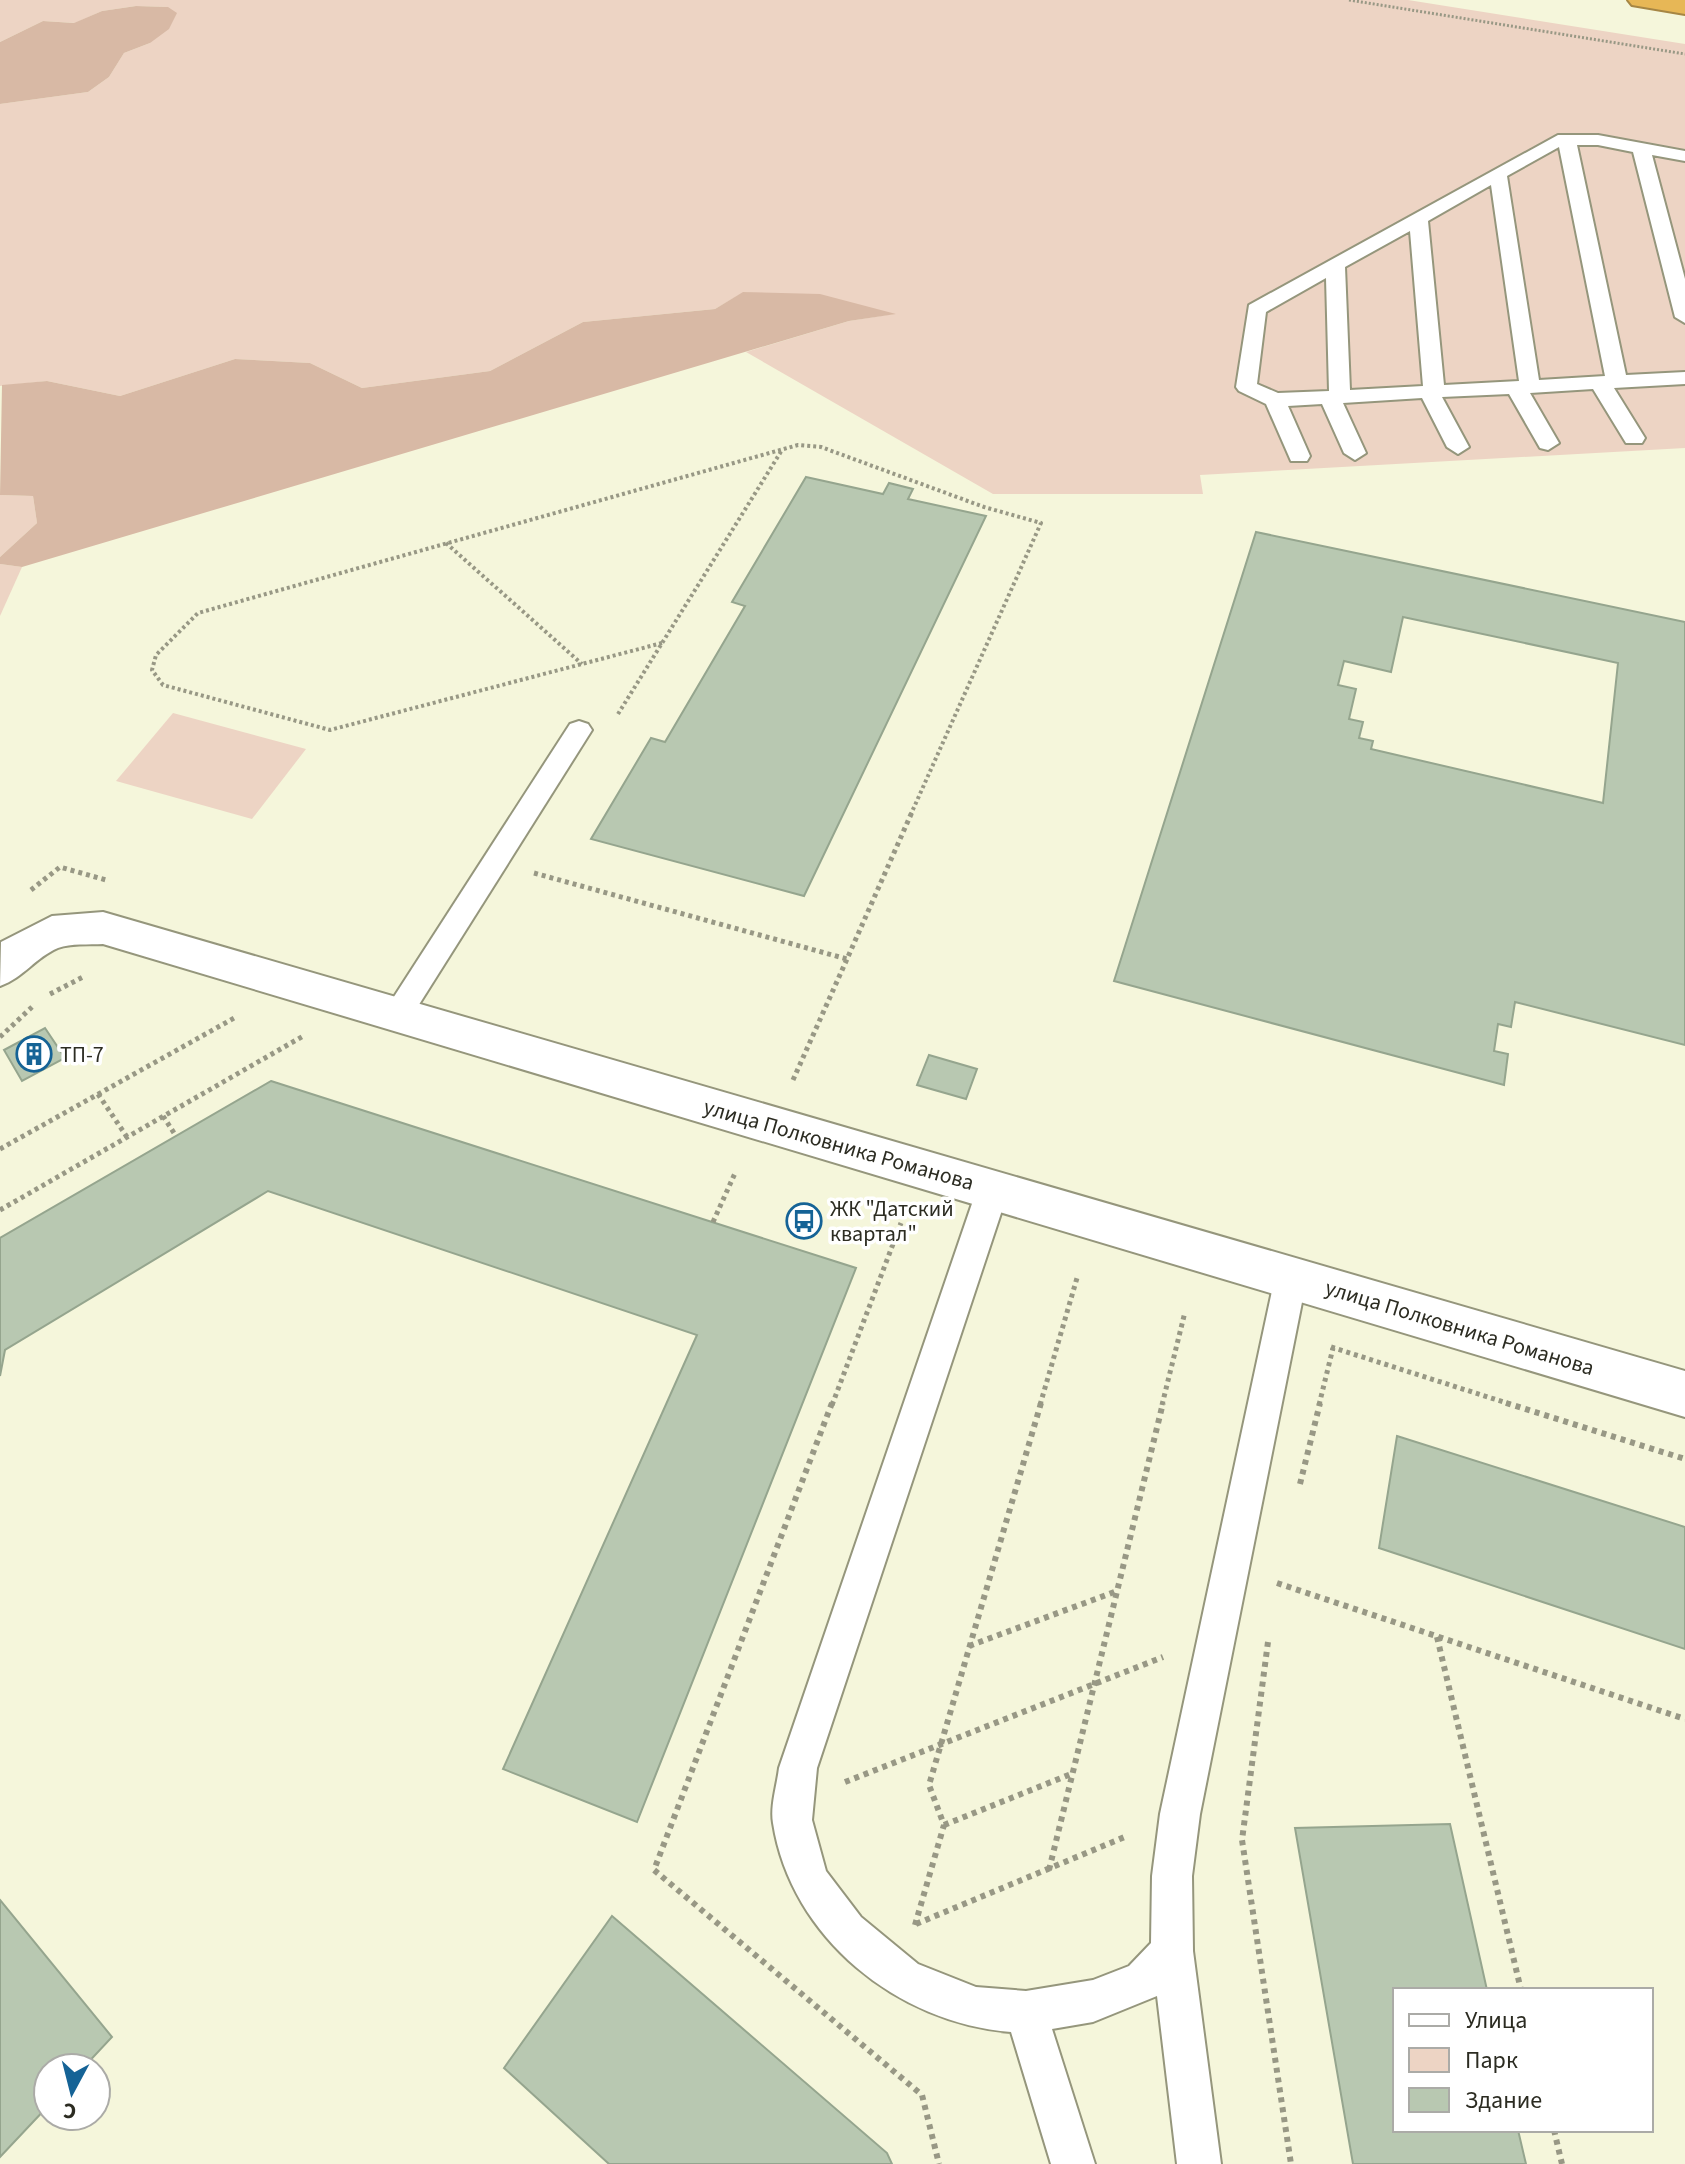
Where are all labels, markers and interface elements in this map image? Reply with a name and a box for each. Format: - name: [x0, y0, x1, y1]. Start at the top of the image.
- building icon: ТП-7: [15, 1035, 53, 1073]
- place label: ТП-7: [60, 1039, 104, 1071]
- street label: улица Полковника Романова: [700, 1091, 978, 1199]
- place label: ЖК "Датский квартал": [830, 1193, 954, 1250]
- bus stop icon: ЖК "Датский квартал": [785, 1202, 823, 1240]
- street label: улица Полковника Романова: [1321, 1272, 1598, 1384]
- legend: [1393, 1988, 1653, 2132]
- text: Улица: [1465, 2003, 1527, 2038]
- text: Парк: [1465, 2043, 1518, 2078]
- north arrow: [32, 2052, 112, 2132]
- text: Здание: [1465, 2083, 1542, 2118]
- text: С: [61, 2094, 78, 2128]

